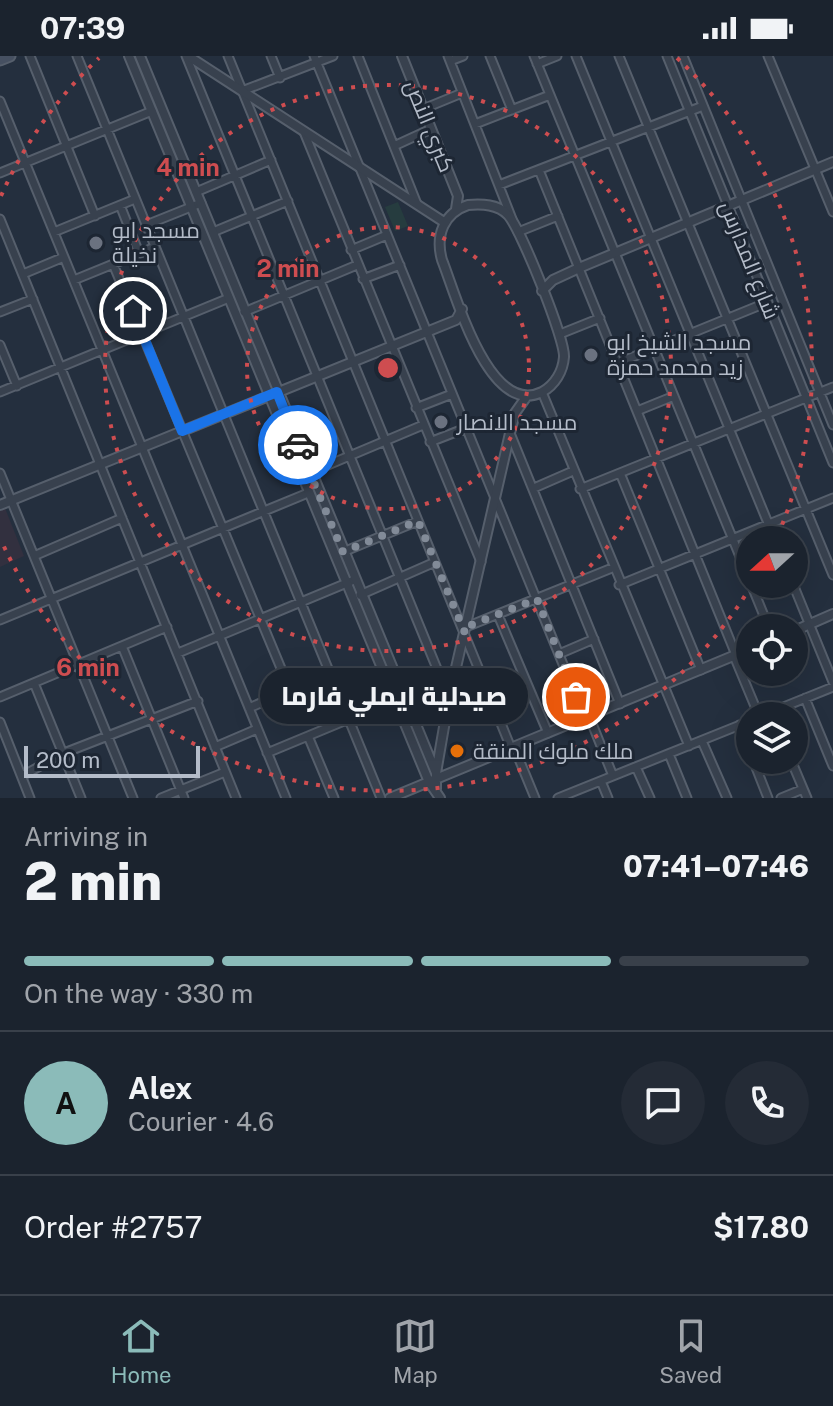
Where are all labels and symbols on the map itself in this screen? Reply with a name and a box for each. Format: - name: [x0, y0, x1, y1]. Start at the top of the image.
- street label: كبري النص: [396, 76, 460, 177]
- text: 4 min: [156, 153, 220, 181]
- street label: شارع المدارس: [713, 197, 785, 324]
- place label: مسجد ابو نخيلة: [112, 217, 200, 268]
- marker: مسجد ابو نخيلة: [87, 234, 105, 252]
- text: 2 min: [257, 254, 319, 282]
- pin: [99, 277, 167, 345]
- place label: مسجد الشيخ ابو زيد محمد حمزة: [607, 329, 751, 380]
- marker: مسجد الشيخ ابو زيد محمد حمزة: [582, 346, 600, 364]
- centre of rings: [374, 354, 402, 382]
- courier: [258, 405, 338, 485]
- place label: مسجد الانصار: [455, 409, 577, 435]
- marker: مسجد الانصار: [432, 413, 450, 431]
- north arrow: [736, 526, 808, 598]
- text: 6 min: [56, 653, 120, 681]
- pin: [542, 663, 610, 731]
- callout: صيدلية ايملي فارما: [260, 669, 528, 725]
- place label: ملك ملوك المنقة: [473, 738, 633, 764]
- scale bar: [24, 742, 200, 778]
- marker: ملك ملوك المنقة: [448, 742, 466, 760]

